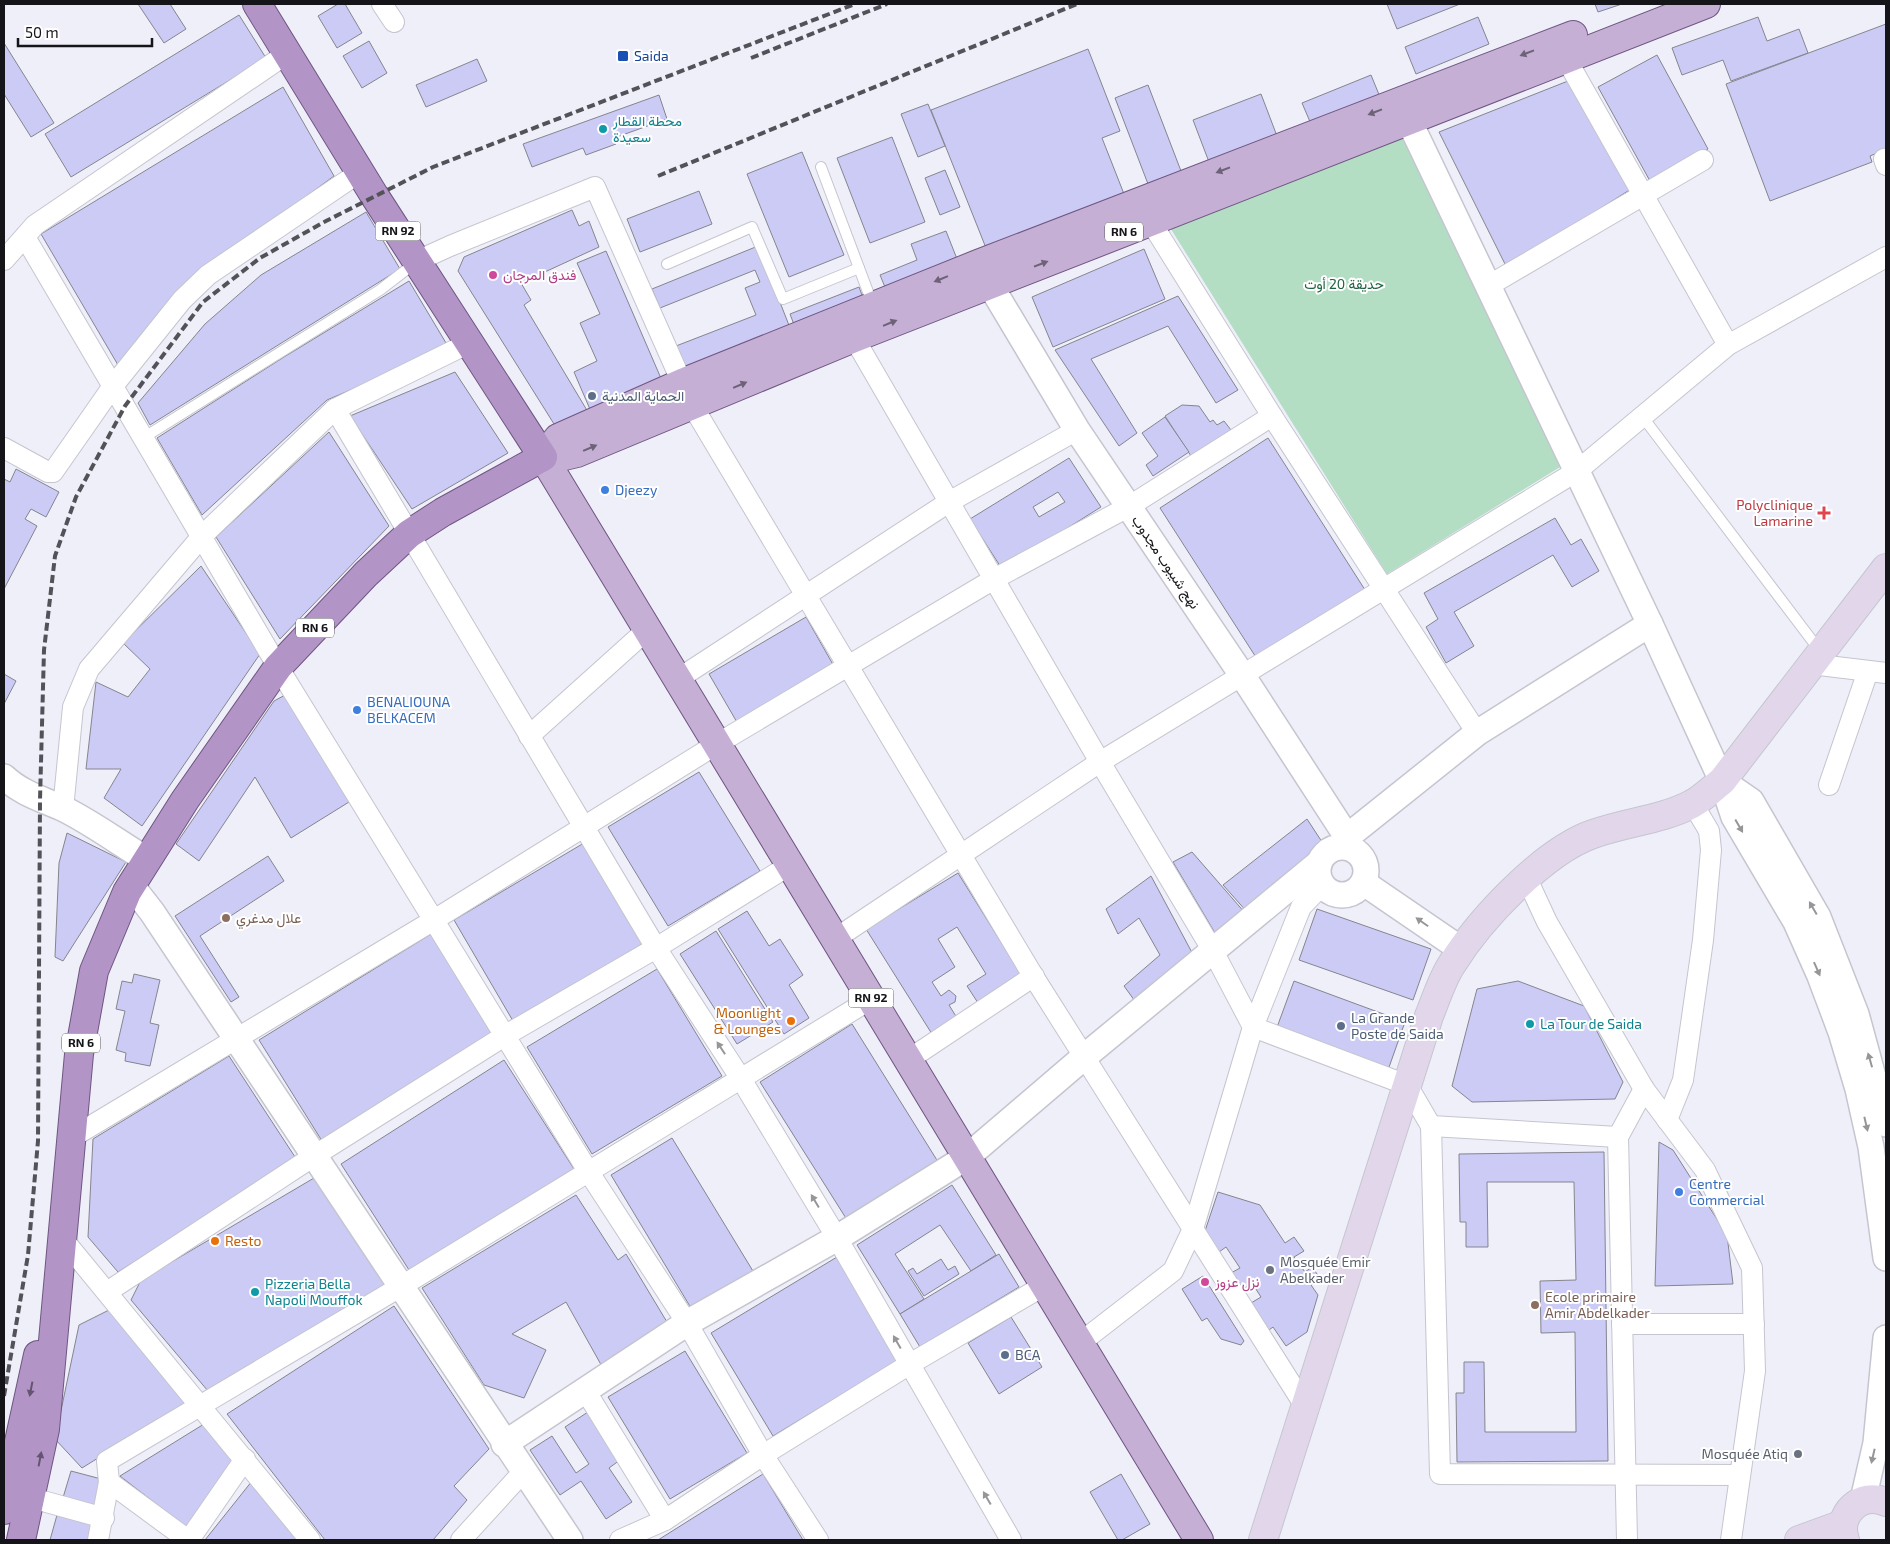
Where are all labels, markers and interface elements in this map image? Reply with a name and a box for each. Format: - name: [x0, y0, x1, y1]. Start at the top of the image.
- scale bar: [18, 15, 151, 47]
- text: 50 m: [25, 23, 59, 41]
- place label: Saida: [634, 47, 669, 64]
- marker: Saida: [616, 49, 630, 63]
- one-way arrow: [1519, 50, 1534, 57]
- one-way arrow: [1367, 108, 1382, 116]
- place label: محطة القطار سعيدة: [612, 112, 682, 145]
- marker: محطة القطار سعيدة: [597, 123, 609, 135]
- one-way arrow: [1215, 166, 1230, 174]
- road number: RN 92: [376, 222, 420, 240]
- road number: RN 6: [1105, 222, 1143, 242]
- one-way arrow: [1034, 260, 1049, 268]
- place label: فندق المرجان: [503, 266, 577, 284]
- marker: فندق المرجان: [487, 269, 499, 281]
- one-way arrow: [933, 275, 948, 283]
- park label: حديقة 20 أوت: [1304, 275, 1384, 293]
- one-way arrow: [883, 319, 897, 327]
- one-way arrow: [733, 381, 747, 389]
- place label: الحماية المدنية: [602, 387, 684, 404]
- marker: الحماية المدنية: [586, 390, 598, 402]
- one-way arrow: [583, 444, 598, 452]
- place label: Djeezy: [615, 481, 658, 498]
- marker: Djeezy: [599, 484, 611, 496]
- place label: Polyclinique Lamarine: [1736, 496, 1813, 529]
- marker: Polyclinique Lamarine: [1817, 506, 1831, 520]
- street label: نهج شيبوب مجدوب: [1126, 512, 1204, 613]
- road number: RN 6: [296, 618, 334, 638]
- place label: BENALIOUNA BELKACEM: [367, 693, 451, 726]
- marker: BENALIOUNA BELKACEM: [351, 704, 363, 716]
- one-way arrow: [1735, 820, 1744, 833]
- one-way arrow: [1809, 901, 1817, 916]
- place label: علال مدغري: [236, 909, 301, 930]
- marker: علال مدغري: [220, 912, 232, 924]
- one-way arrow: [1415, 917, 1428, 927]
- one-way arrow: [1813, 962, 1821, 976]
- road number: RN 92: [848, 988, 894, 1008]
- place label: Moonlight & Lounges: [713, 1004, 781, 1037]
- place label: La Grande Poste de Saida: [1351, 1009, 1444, 1042]
- marker: Moonlight & Lounges: [785, 1015, 797, 1027]
- place label: La Tour de Saida: [1540, 1015, 1642, 1032]
- marker: La Tour de Saida: [1524, 1018, 1536, 1030]
- marker: La Grande Poste de Saida: [1335, 1020, 1347, 1032]
- road number: RN 6: [62, 1034, 100, 1052]
- one-way arrow: [717, 1041, 726, 1055]
- one-way arrow: [1866, 1052, 1874, 1067]
- one-way arrow: [1862, 1116, 1870, 1132]
- place label: Centre Commercial: [1689, 1175, 1765, 1208]
- marker: Centre Commercial: [1673, 1186, 1685, 1198]
- one-way arrow: [811, 1195, 820, 1208]
- place label: Resto: [225, 1232, 262, 1249]
- marker: Resto: [209, 1235, 221, 1247]
- place label: Mosquée Emir Abelkader: [1280, 1253, 1371, 1286]
- marker: Mosquée Emir Abelkader: [1264, 1264, 1276, 1276]
- place label: نزل عزوز: [1214, 1273, 1260, 1292]
- place label: Pizzeria Bella Napoli Mouffok: [265, 1275, 363, 1308]
- marker: نزل عزوز: [1199, 1276, 1211, 1288]
- marker: Pizzeria Bella Napoli Mouffok: [249, 1286, 261, 1298]
- place label: Ecole primaire Amir Abdelkader: [1545, 1288, 1650, 1321]
- marker: Ecole primaire Amir Abdelkader: [1529, 1299, 1541, 1311]
- one-way arrow: [893, 1335, 902, 1348]
- place label: BCA: [1015, 1346, 1041, 1363]
- marker: BCA: [999, 1349, 1011, 1361]
- one-way arrow: [26, 1381, 34, 1397]
- place label: Mosquée Atiq: [1702, 1445, 1788, 1462]
- marker: Mosquée Atiq: [1792, 1448, 1804, 1460]
- one-way arrow: [1869, 1449, 1877, 1464]
- one-way arrow: [36, 1450, 44, 1466]
- one-way arrow: [982, 1491, 991, 1505]

